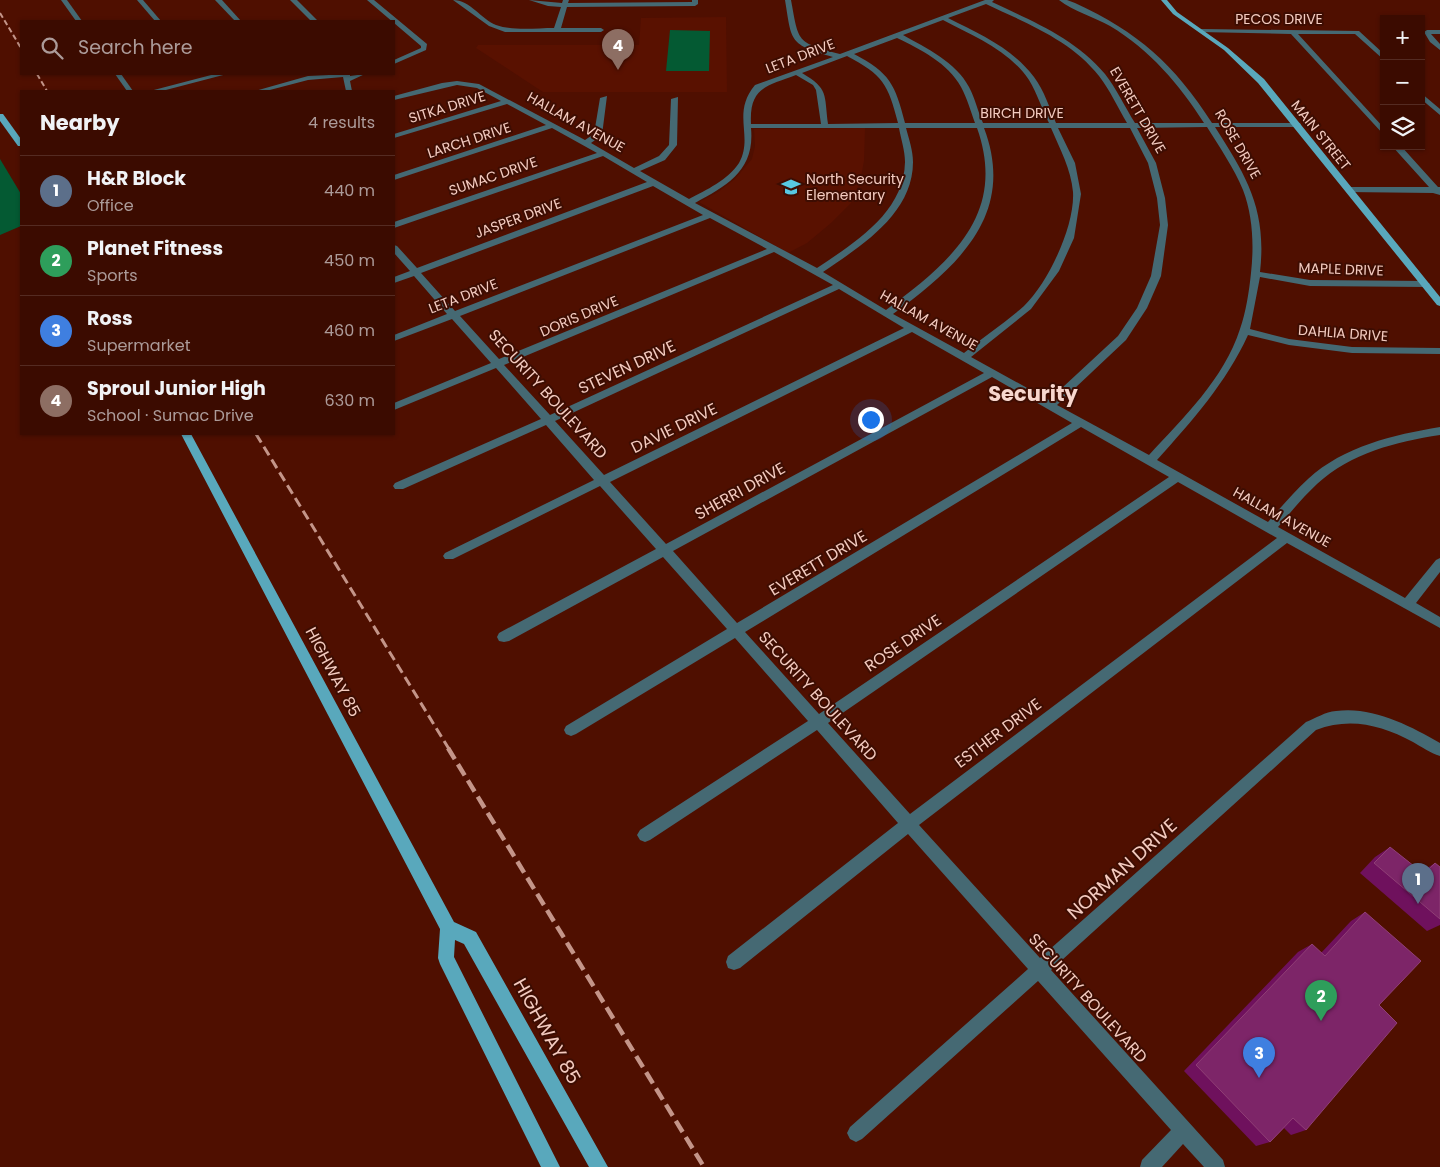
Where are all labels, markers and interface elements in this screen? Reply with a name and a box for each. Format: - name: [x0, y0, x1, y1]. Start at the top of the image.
- street label: PECOS DRIVE: [1235, 9, 1323, 29]
- map controls: [1380, 15, 1425, 150]
- button: +: [1380, 15, 1425, 60]
- search box: [20, 20, 395, 75]
- pin: 4: [602, 29, 634, 70]
- icon: search: [38, 34, 66, 62]
- text: Search here: [78, 34, 192, 61]
- street label: LETA DRIVE: [763, 34, 837, 78]
- button: −: [1380, 60, 1425, 105]
- street label: EVERETT DRIVE: [1105, 63, 1171, 157]
- street label: SITKA DRIVE: [406, 86, 488, 128]
- street label: HALLAM AVENUE: [523, 87, 629, 157]
- street label: MAIN STREET: [1287, 96, 1356, 175]
- street label: BIRCH DRIVE: [980, 103, 1064, 123]
- button: layers: [1380, 105, 1425, 150]
- street label: ROSE DRIVE: [1210, 106, 1266, 182]
- text: Nearby: [40, 108, 120, 137]
- text: 4 results: [308, 111, 375, 134]
- street label: LARCH DRIVE: [425, 117, 513, 163]
- street label: SUMAC DRIVE: [446, 152, 540, 200]
- text: H&R Block: [87, 165, 186, 192]
- place label: North Security Elementary: [806, 169, 904, 205]
- school or university icon: North Security Elementary: [780, 176, 802, 198]
- text: 1: [53, 179, 59, 202]
- text: 440 m: [324, 179, 375, 202]
- street label: JASPER DRIVE: [472, 193, 564, 243]
- text: Office: [87, 194, 134, 217]
- text: Planet Fitness: [87, 235, 223, 262]
- text: 2: [51, 249, 61, 272]
- text: 450 m: [324, 249, 375, 272]
- street label: MAPLE DRIVE: [1298, 258, 1384, 280]
- text: Sports: [87, 264, 138, 287]
- street label: LETA DRIVE: [426, 274, 500, 318]
- street label: HALLAM AVENUE: [876, 285, 982, 355]
- street label: DORIS DRIVE: [537, 291, 621, 341]
- text: Ross: [87, 305, 133, 332]
- text: 3: [51, 319, 61, 342]
- text: 460 m: [324, 319, 375, 342]
- street label: DAHLIA DRIVE: [1297, 320, 1389, 346]
- street label: SECURITY BOULEVARD: [483, 324, 613, 464]
- text: Supermarket: [87, 334, 191, 357]
- street label: STEVEN DRIVE: [575, 334, 679, 400]
- text: Sproul Junior High: [87, 375, 266, 402]
- district label: Security: [988, 379, 1079, 408]
- text: 4: [51, 389, 61, 412]
- text: 630 m: [325, 389, 375, 412]
- street label: DAVIE DRIVE: [627, 397, 721, 459]
- text: School · Sumac Drive: [87, 404, 254, 427]
- your location: [858, 407, 884, 433]
- street label: SHERRI DRIVE: [691, 457, 789, 525]
- street label: HALLAM AVENUE: [1229, 482, 1335, 552]
- street label: EVERETT DRIVE: [765, 525, 871, 601]
- street label: ROSE DRIVE: [860, 609, 946, 677]
- street label: HIGHWAY 85: [300, 623, 366, 721]
- street label: SECURITY BOULEVARD: [753, 626, 883, 766]
- street label: ESTHER DRIVE: [950, 693, 1046, 773]
- street label: NORMAN DRIVE: [1061, 812, 1183, 926]
- pin: 1: [1402, 863, 1434, 904]
- street label: SECURITY BOULEVARD: [1023, 928, 1153, 1068]
- street label: HIGHWAY 85: [507, 973, 587, 1089]
- pin: 2: [1305, 980, 1337, 1021]
- pin: 3: [1243, 1037, 1275, 1078]

